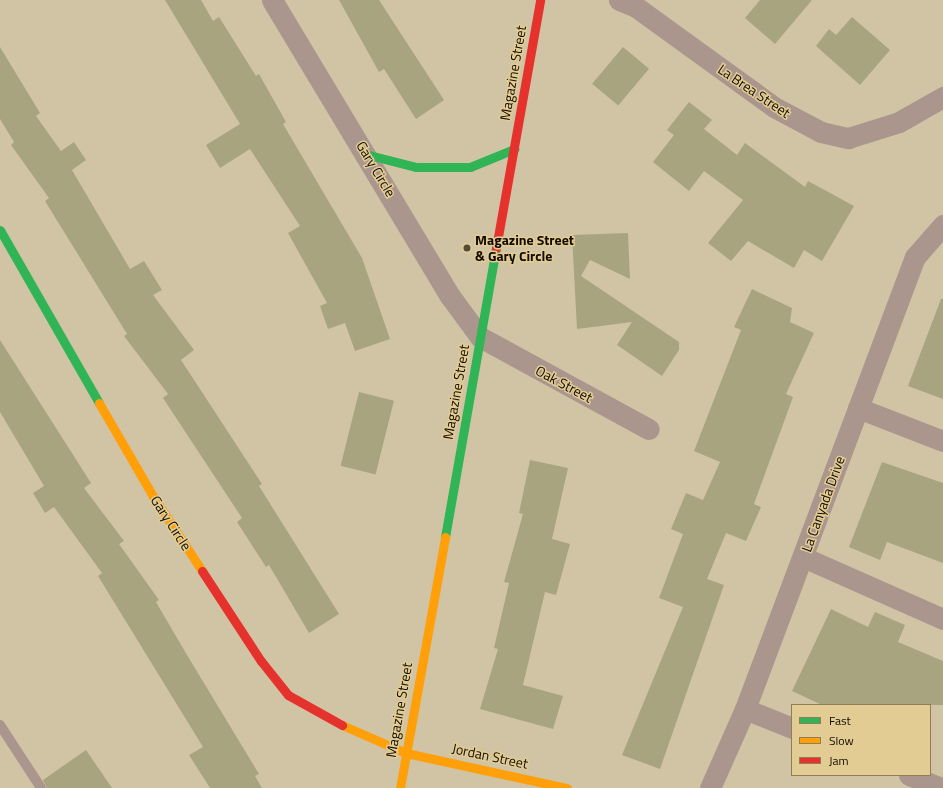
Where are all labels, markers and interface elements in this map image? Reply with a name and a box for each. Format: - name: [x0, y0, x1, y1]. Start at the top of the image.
- street label: Magazine Street: [496, 24, 530, 122]
- street label: La Brea Street: [715, 61, 793, 121]
- street label: Gary Circle: [353, 138, 399, 200]
- place label: Magazine Street & Gary Circle: [475, 232, 574, 264]
- marker: Magazine Street & Gary Circle: [462, 243, 472, 253]
- street label: Magazine Street: [439, 343, 473, 441]
- street label: Oak Street: [533, 362, 595, 406]
- street label: La Canyada Drive: [798, 454, 848, 554]
- street label: Gary Circle: [147, 492, 195, 554]
- street label: Magazine Street: [382, 661, 416, 759]
- legend: [791, 704, 931, 776]
- text: Fast: [829, 711, 851, 730]
- text: Slow: [829, 731, 854, 750]
- street label: Jordan Street: [451, 740, 529, 772]
- text: Jam: [829, 751, 849, 770]

